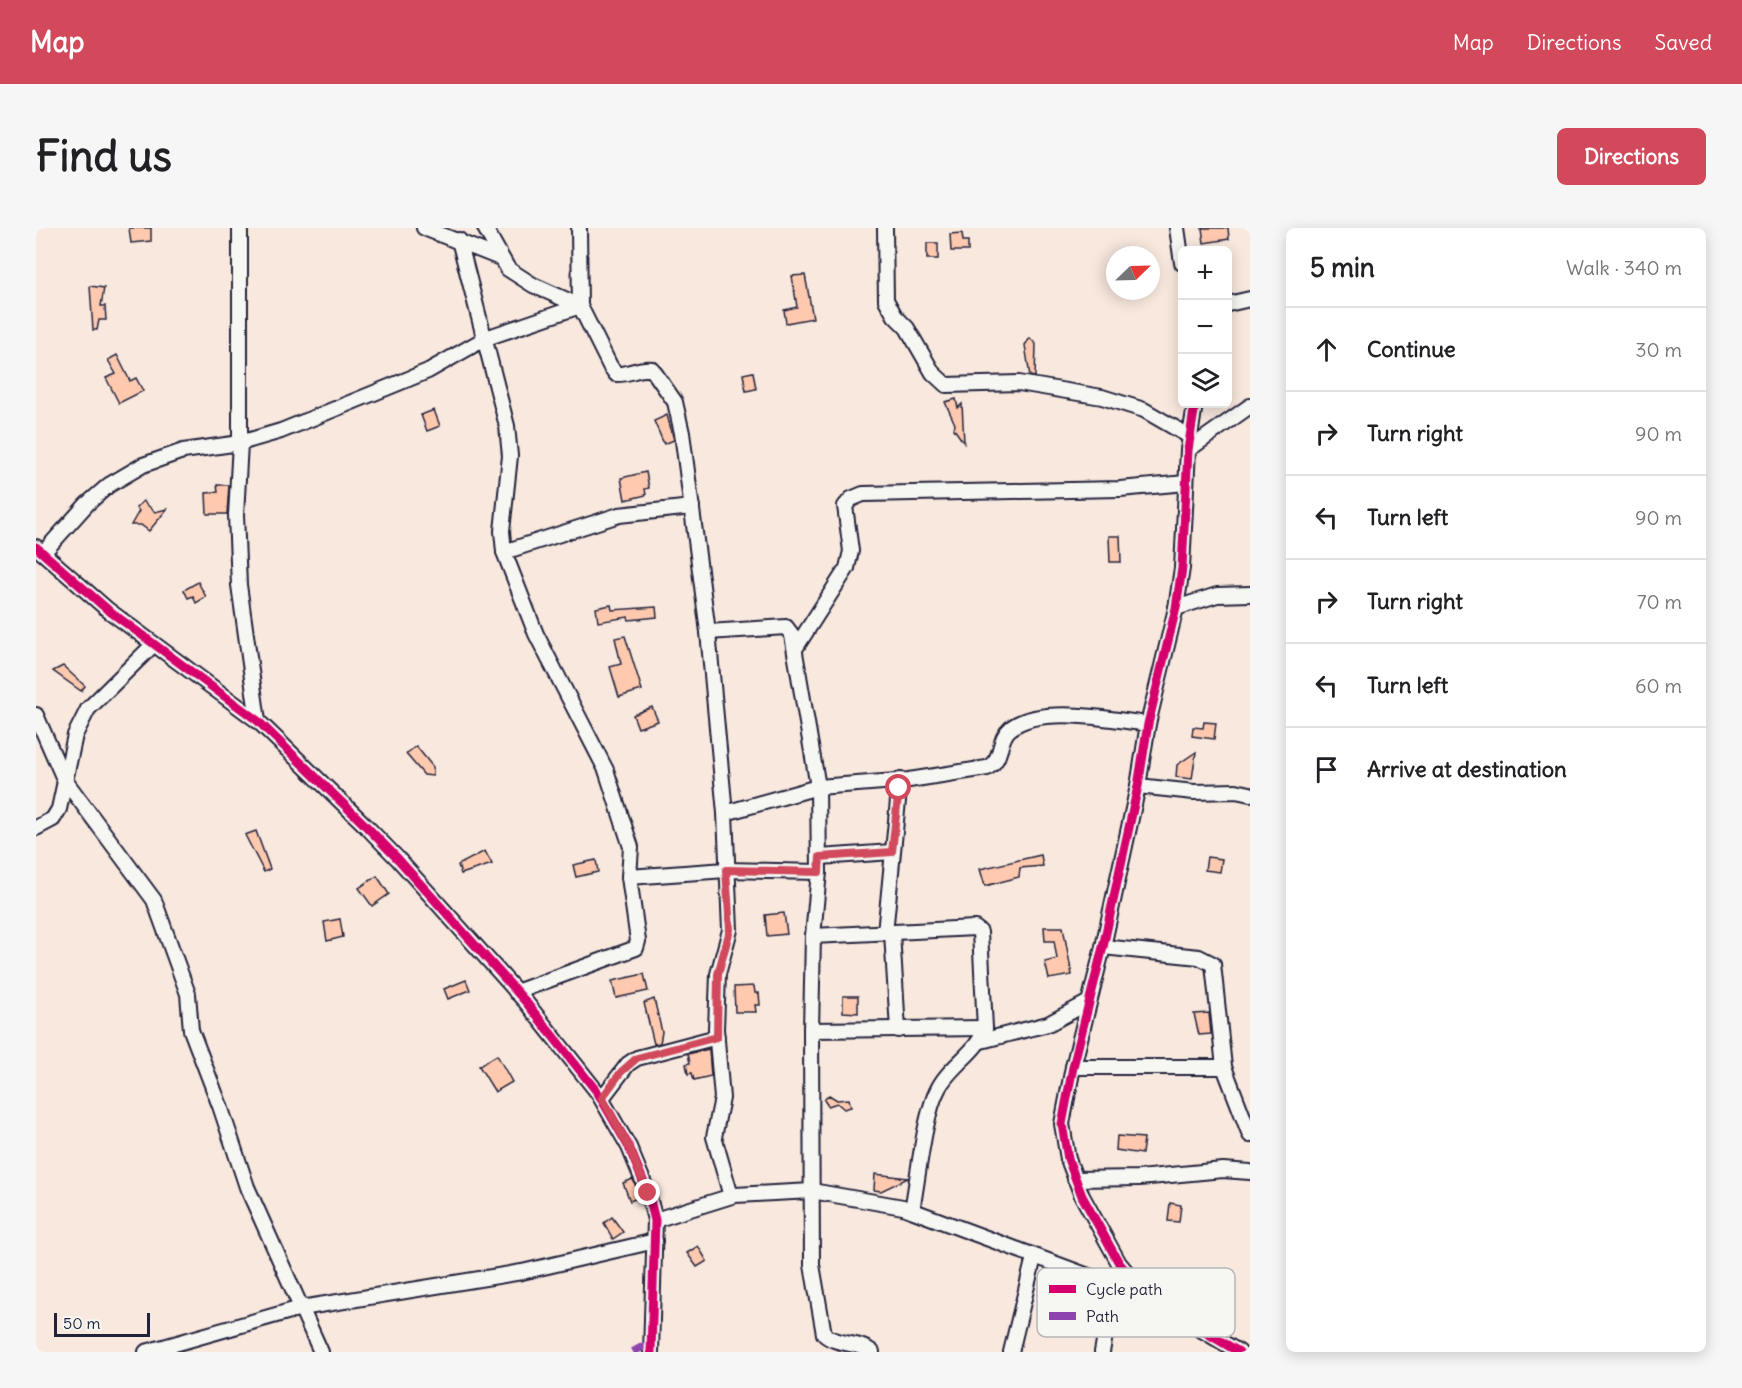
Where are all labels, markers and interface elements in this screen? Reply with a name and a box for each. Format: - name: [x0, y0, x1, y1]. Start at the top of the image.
- text: Map: [30, 24, 84, 60]
- text: Map: [1453, 29, 1494, 56]
- text: Directions: [1527, 29, 1621, 56]
- text: Saved: [1654, 29, 1712, 56]
- button: Directions: [1557, 128, 1706, 185]
- text: Find us: [36, 130, 172, 182]
- north arrow: [1106, 246, 1160, 300]
- map controls: [1178, 246, 1232, 408]
- button: +: [1178, 246, 1232, 300]
- text: 5 min: [1310, 251, 1375, 284]
- text: Walk · 340 m: [1566, 255, 1682, 280]
- button: −: [1178, 300, 1232, 354]
- icon: ahead: [1310, 333, 1343, 366]
- text: Continue: [1367, 335, 1456, 363]
- text: 30 m: [1635, 337, 1682, 362]
- button: layers: [1178, 354, 1232, 408]
- icon: right: [1310, 417, 1343, 450]
- text: Turn right: [1367, 419, 1463, 447]
- text: 90 m: [1635, 421, 1682, 446]
- icon: left: [1310, 501, 1343, 534]
- text: Turn left: [1367, 503, 1448, 531]
- text: 90 m: [1635, 505, 1682, 530]
- icon: right: [1310, 585, 1343, 618]
- text: Turn right: [1367, 587, 1463, 615]
- text: 70 m: [1637, 589, 1682, 614]
- icon: left: [1310, 669, 1343, 702]
- text: Turn left: [1367, 671, 1448, 699]
- text: 60 m: [1635, 673, 1682, 698]
- icon: arrive: [1310, 753, 1343, 786]
- text: Arrive at destination: [1367, 755, 1567, 783]
- route start: [885, 774, 911, 800]
- route end: [634, 1179, 660, 1205]
- legend: [1037, 1268, 1235, 1337]
- text: Cycle path: [1086, 1279, 1162, 1299]
- text: Path: [1086, 1306, 1119, 1326]
- scale bar: [54, 1310, 150, 1338]
- text: 50 m: [63, 1313, 101, 1333]

